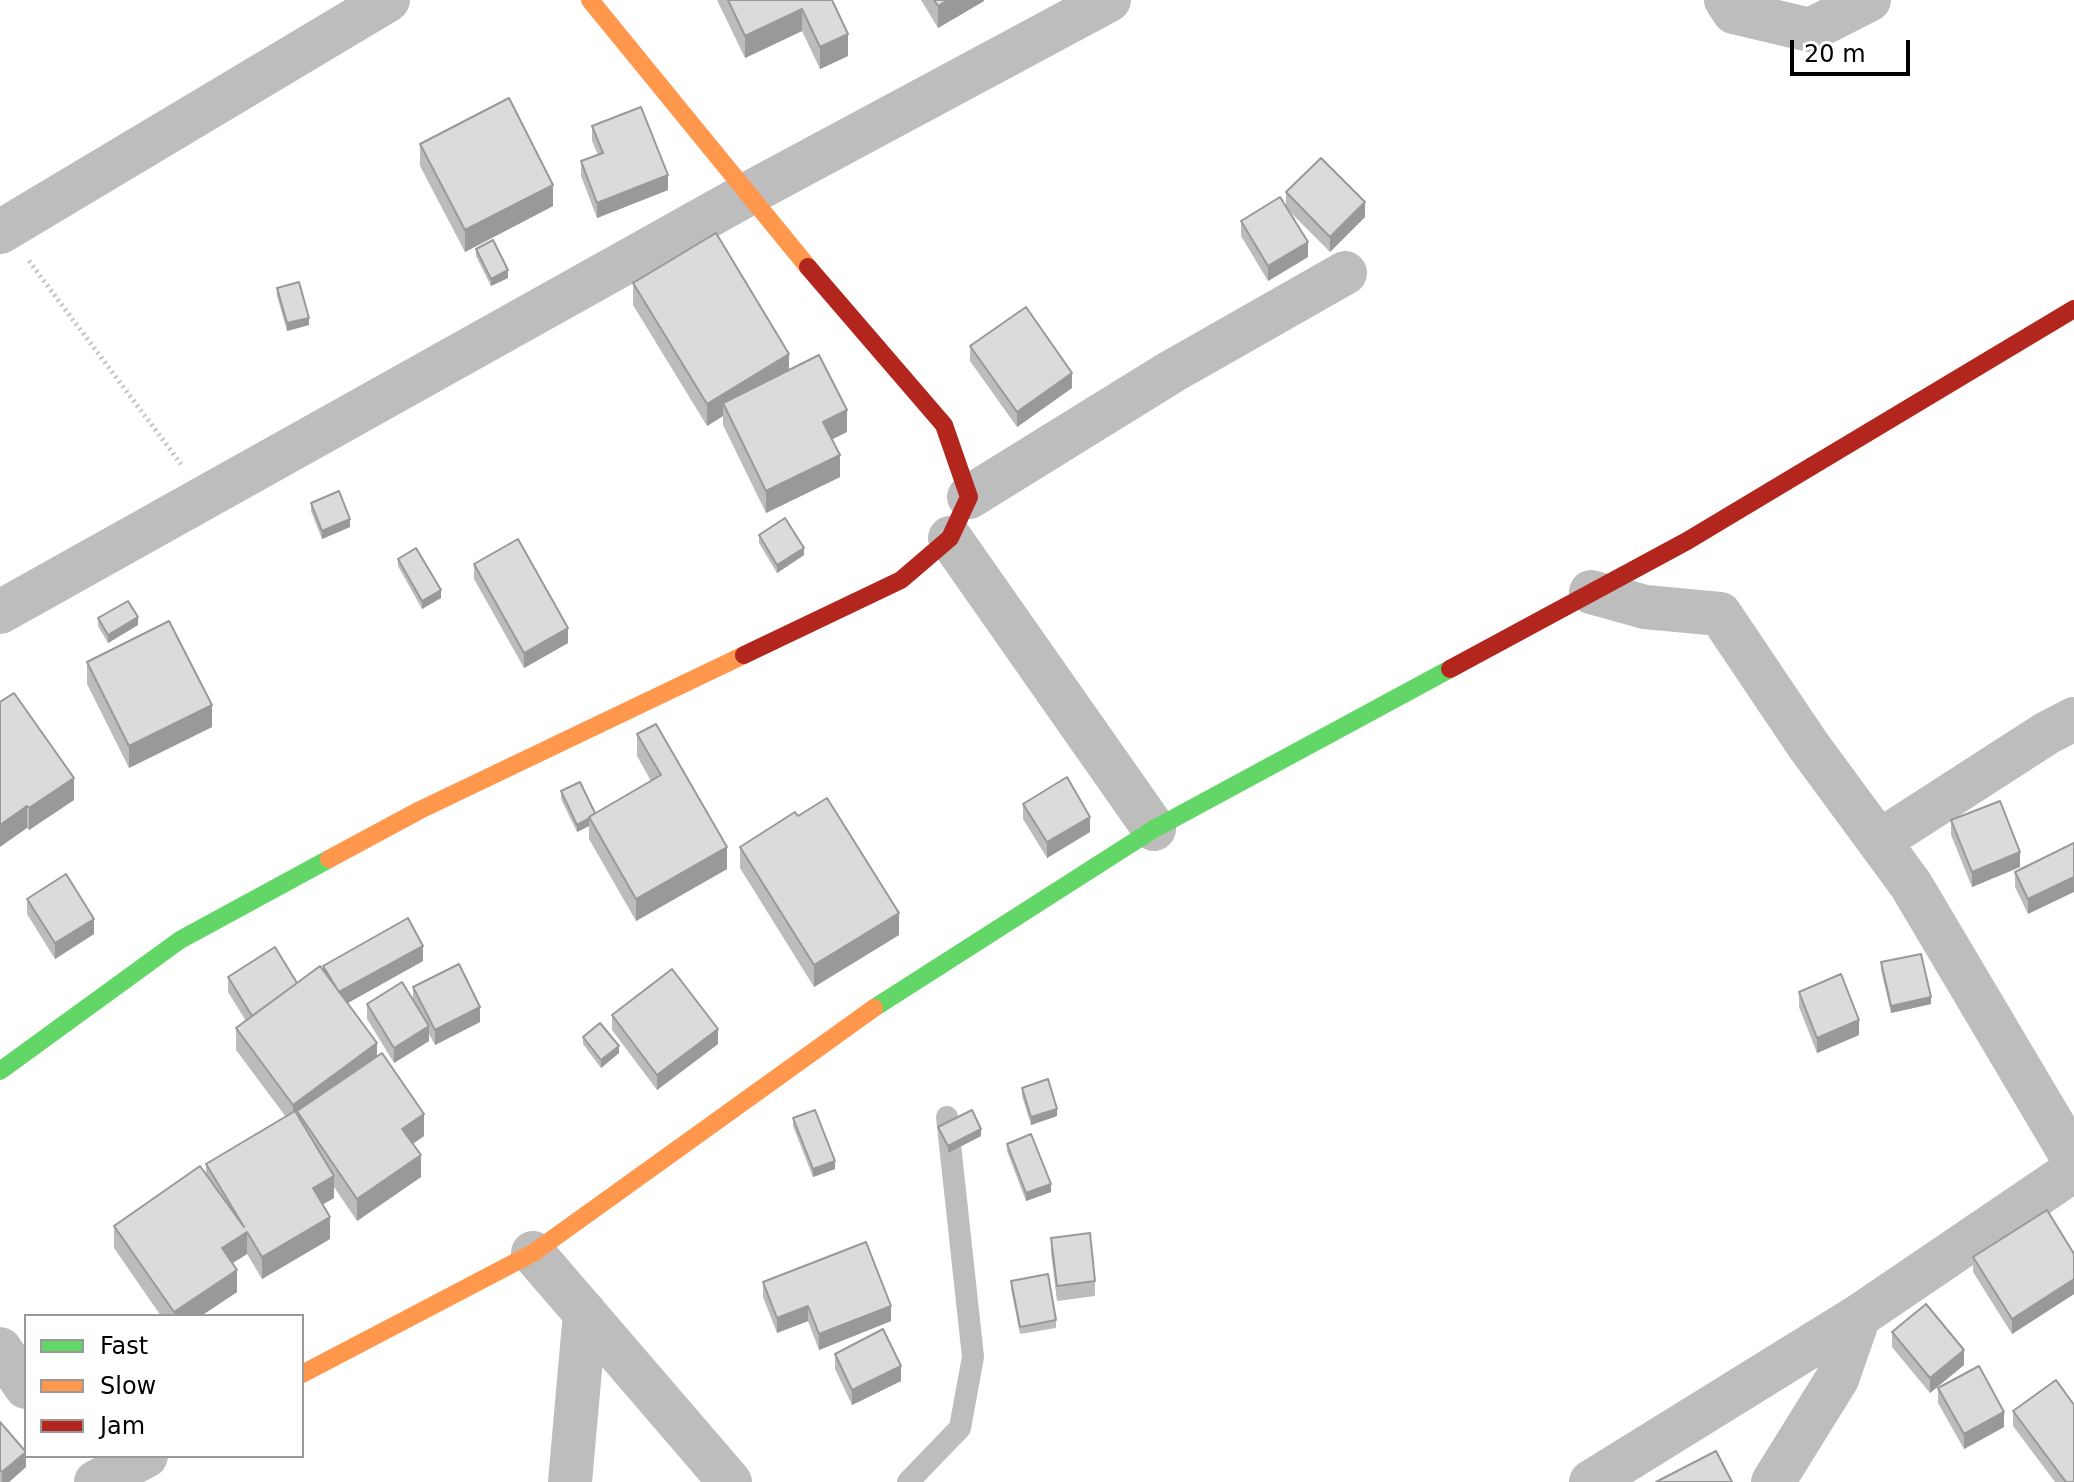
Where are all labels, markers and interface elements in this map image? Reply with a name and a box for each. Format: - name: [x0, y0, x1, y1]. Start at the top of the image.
- scale bar: [1794, 24, 1914, 74]
- text: 20 m: [1804, 40, 1866, 68]
- legend: [24, 1314, 304, 1458]
- text: Fast: [100, 1332, 148, 1360]
- text: Slow: [100, 1372, 156, 1400]
- text: Jam: [100, 1412, 145, 1440]

